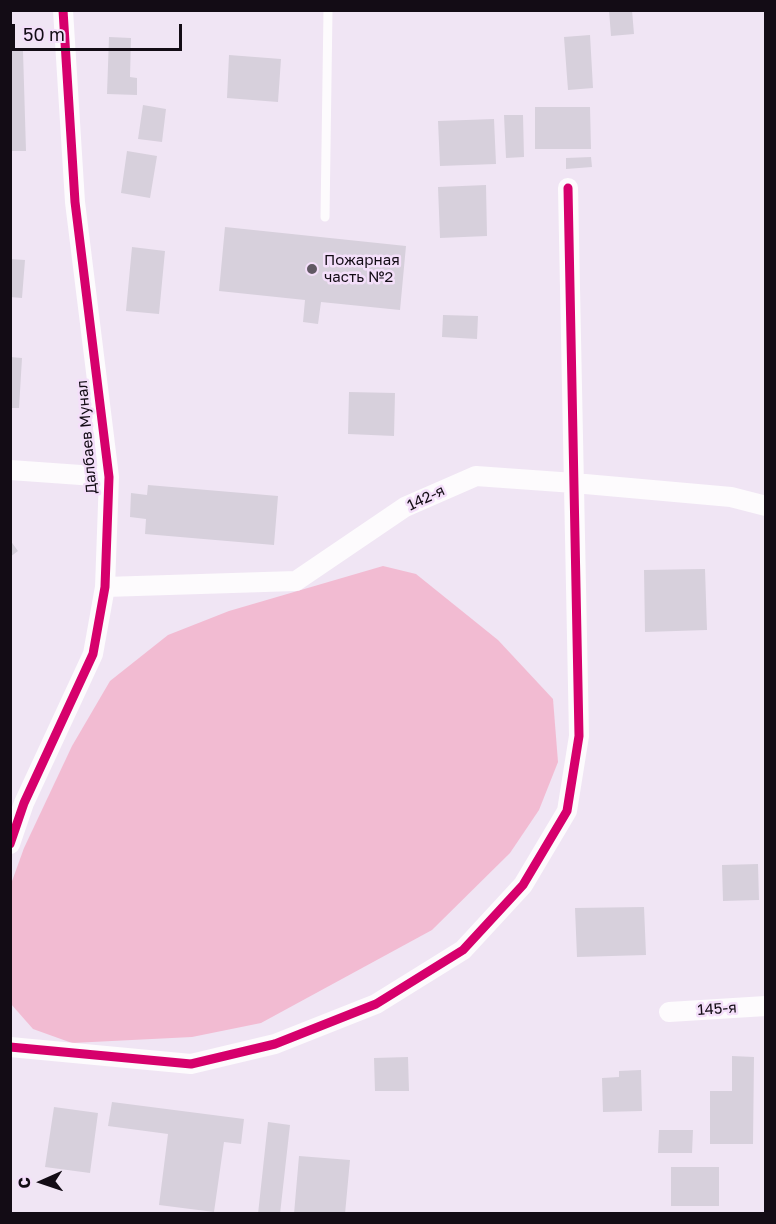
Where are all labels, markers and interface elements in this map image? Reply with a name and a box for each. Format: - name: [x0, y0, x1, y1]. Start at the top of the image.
- scale bar: [15, 12, 184, 50]
- text: 50 m: [23, 23, 65, 45]
- place label: Пожарная часть №2: [324, 251, 400, 286]
- marker: Пожарная часть №2: [305, 262, 319, 276]
- street label: Далбаев Мунал: [73, 379, 101, 495]
- street label: 142-я: [404, 482, 448, 514]
- street label: 145-я: [697, 999, 737, 1019]
- north arrow: [12, 1152, 72, 1212]
- text: С: [14, 1177, 34, 1189]

